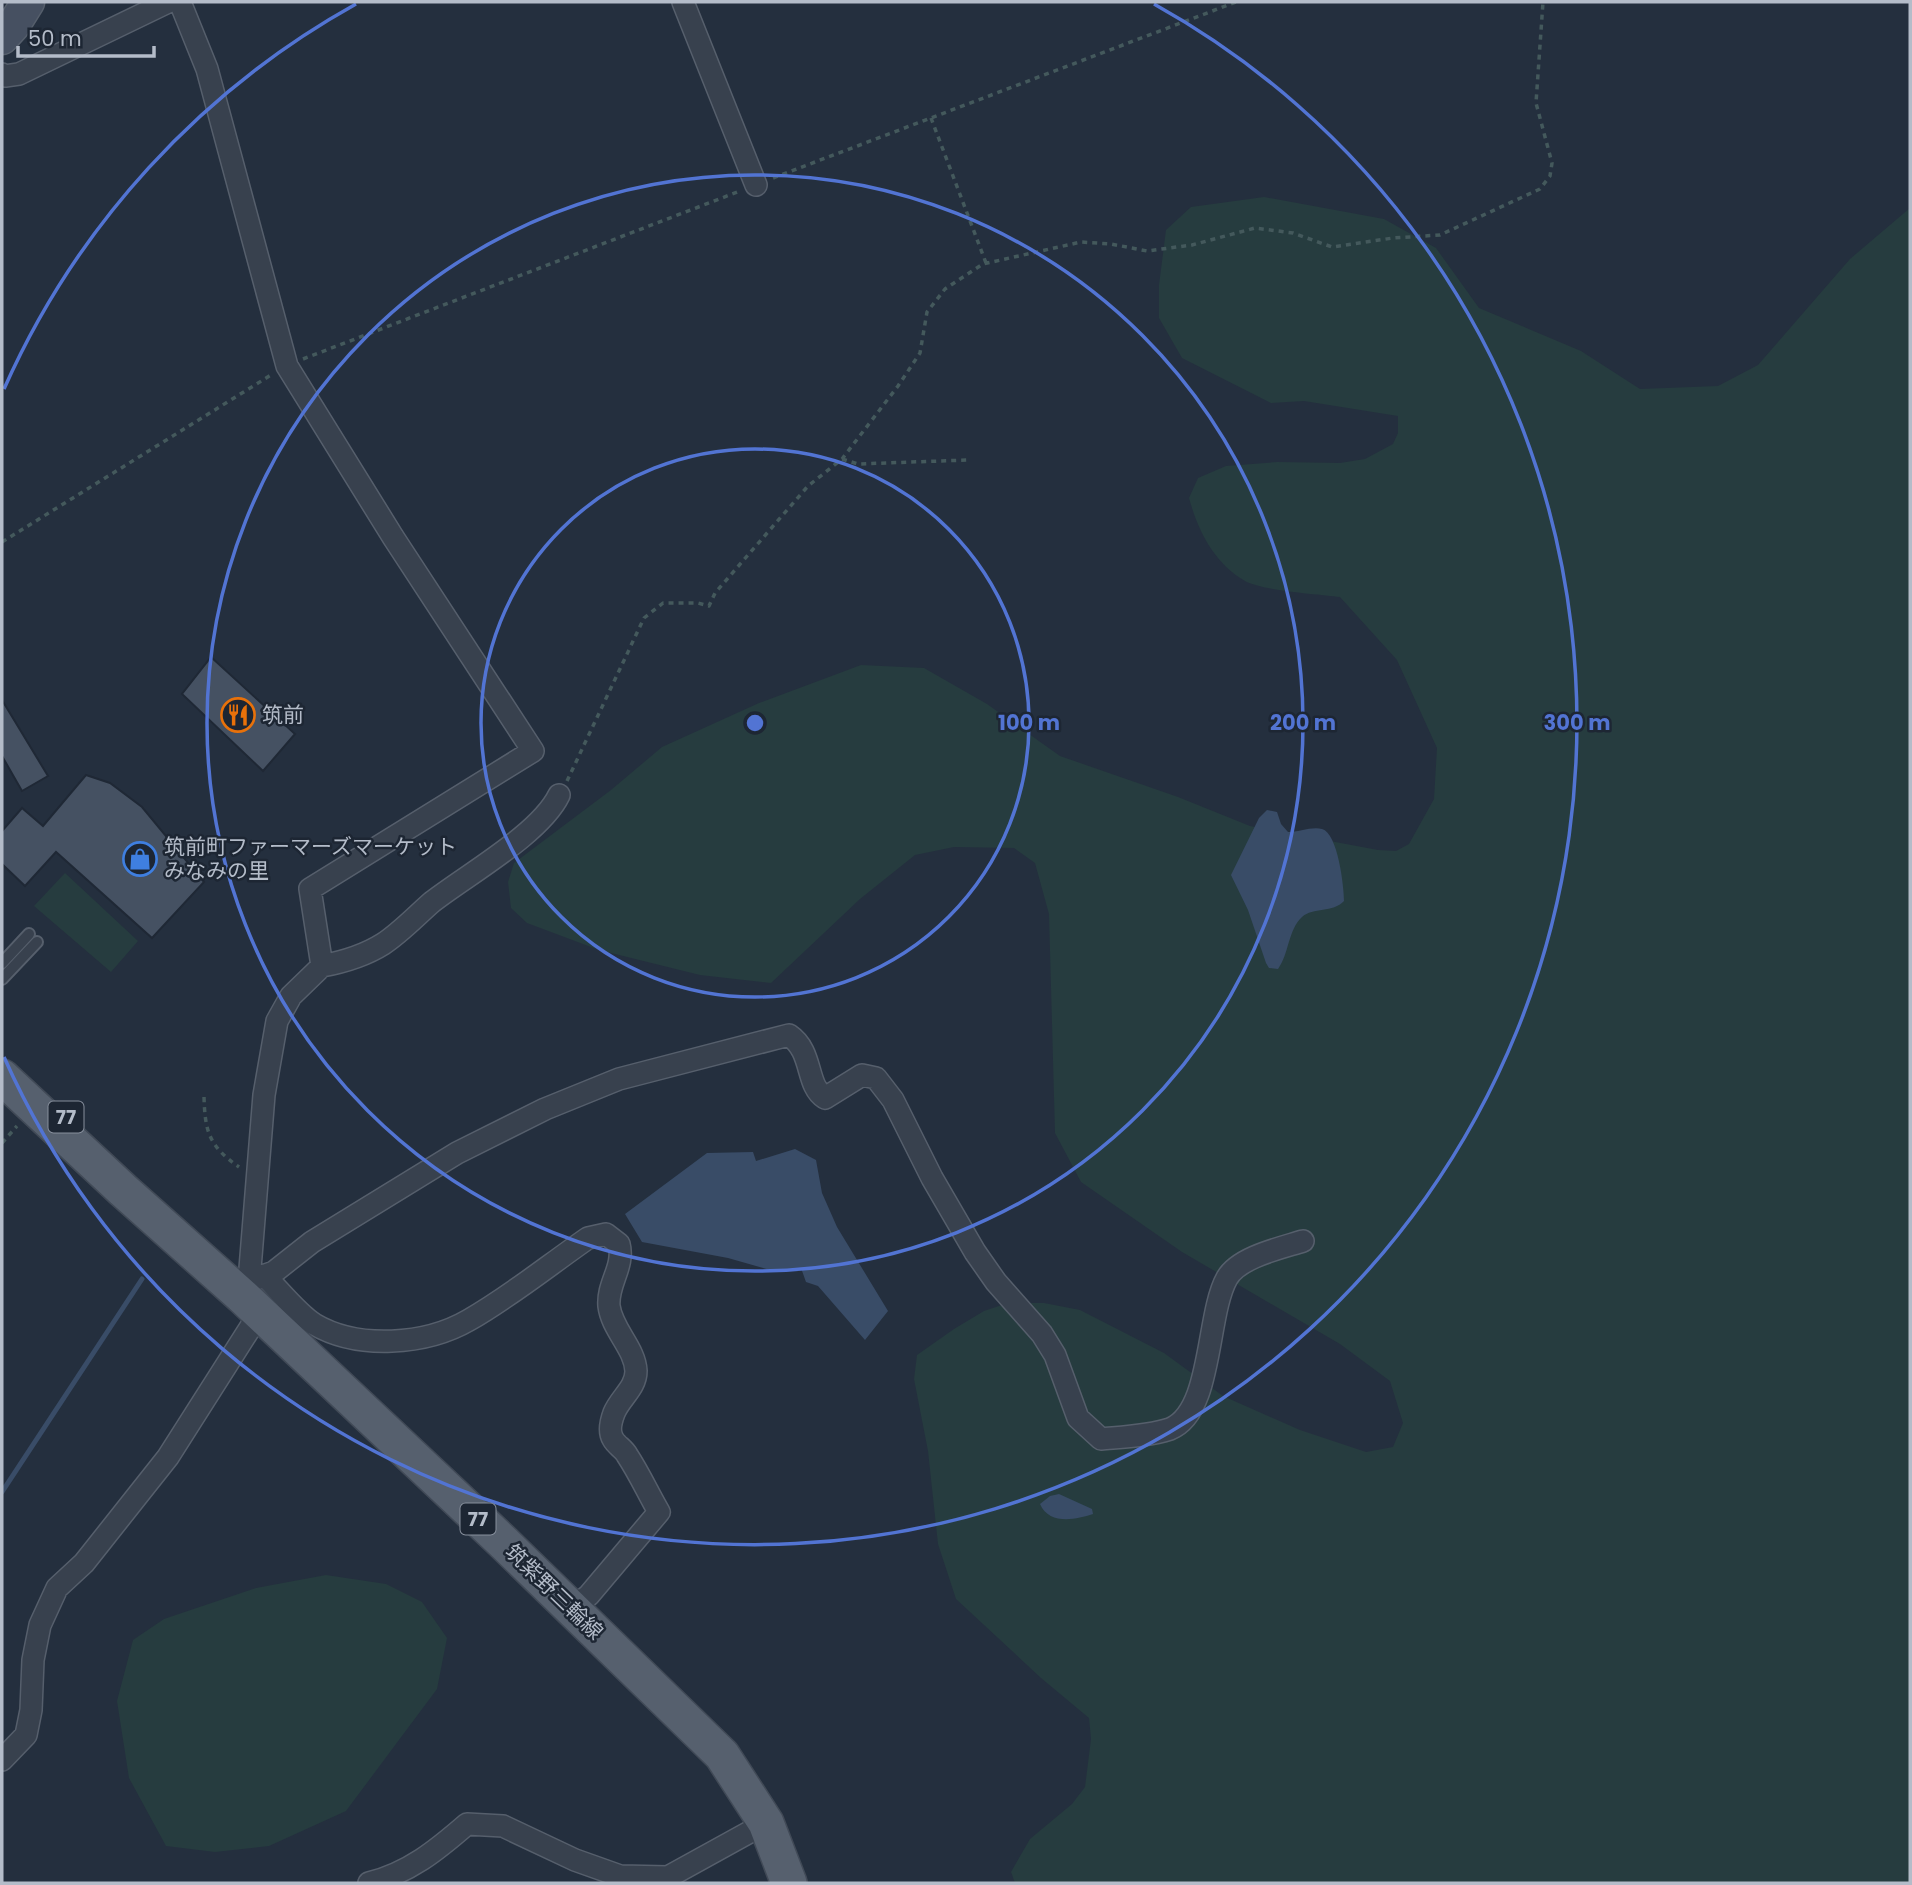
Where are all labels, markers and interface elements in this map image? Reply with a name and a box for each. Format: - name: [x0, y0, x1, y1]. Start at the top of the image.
- scale bar: [18, 14, 154, 58]
- text: 50 m: [28, 24, 82, 53]
- restaurant icon: 筑前: [219, 696, 257, 734]
- place label: 筑前: [262, 700, 304, 729]
- text: 100 m: [998, 708, 1060, 737]
- text: 200 m: [1270, 708, 1336, 737]
- text: 300 m: [1544, 708, 1610, 737]
- centre of rings: [743, 711, 767, 735]
- place label: 筑前町ファーマーズマーケット みなみの里: [164, 832, 457, 885]
- shop icon: 筑前町ファーマーズマーケット みなみの里: [121, 840, 159, 878]
- road number: 77: [48, 1102, 84, 1133]
- road number: 77: [461, 1504, 496, 1534]
- street label: 筑紫野三輪線: [499, 1537, 610, 1646]

